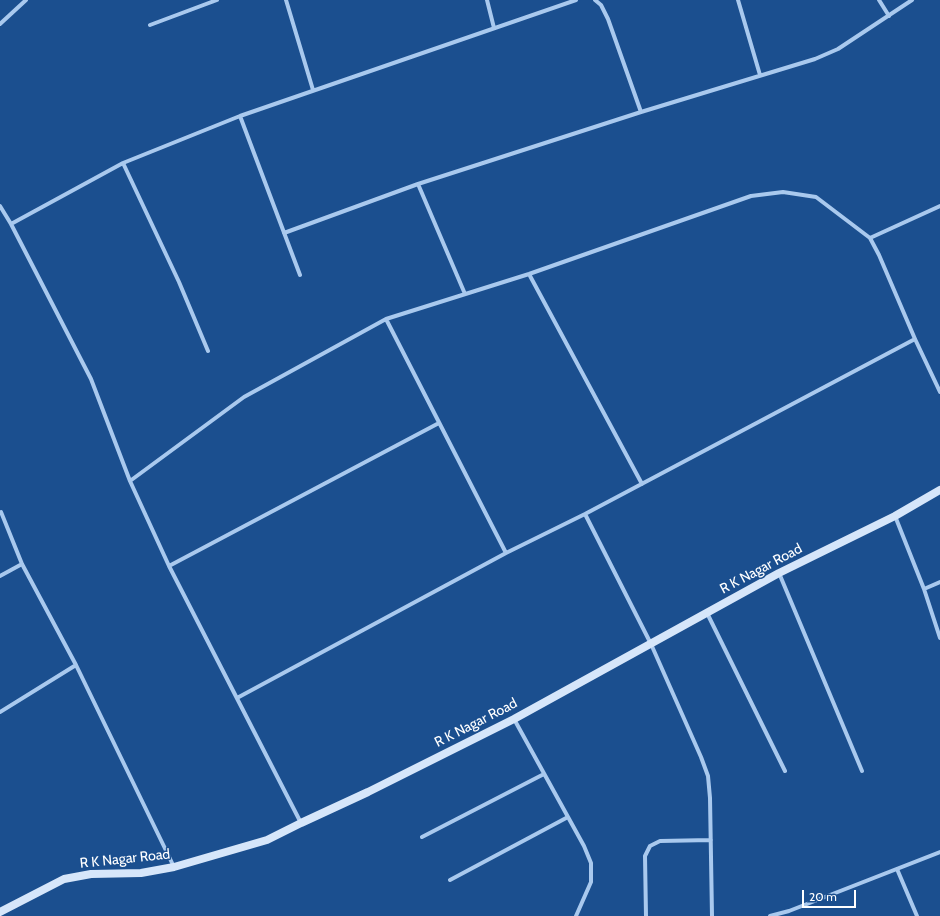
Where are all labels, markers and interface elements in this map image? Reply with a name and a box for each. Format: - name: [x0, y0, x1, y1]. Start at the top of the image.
- street label: R K Nagar Road: [717, 540, 805, 598]
- street label: R K Nagar Road: [432, 695, 520, 751]
- street label: R K Nagar Road: [79, 846, 171, 872]
- scale bar: [804, 882, 858, 908]
- text: 20 m: [809, 889, 837, 904]

